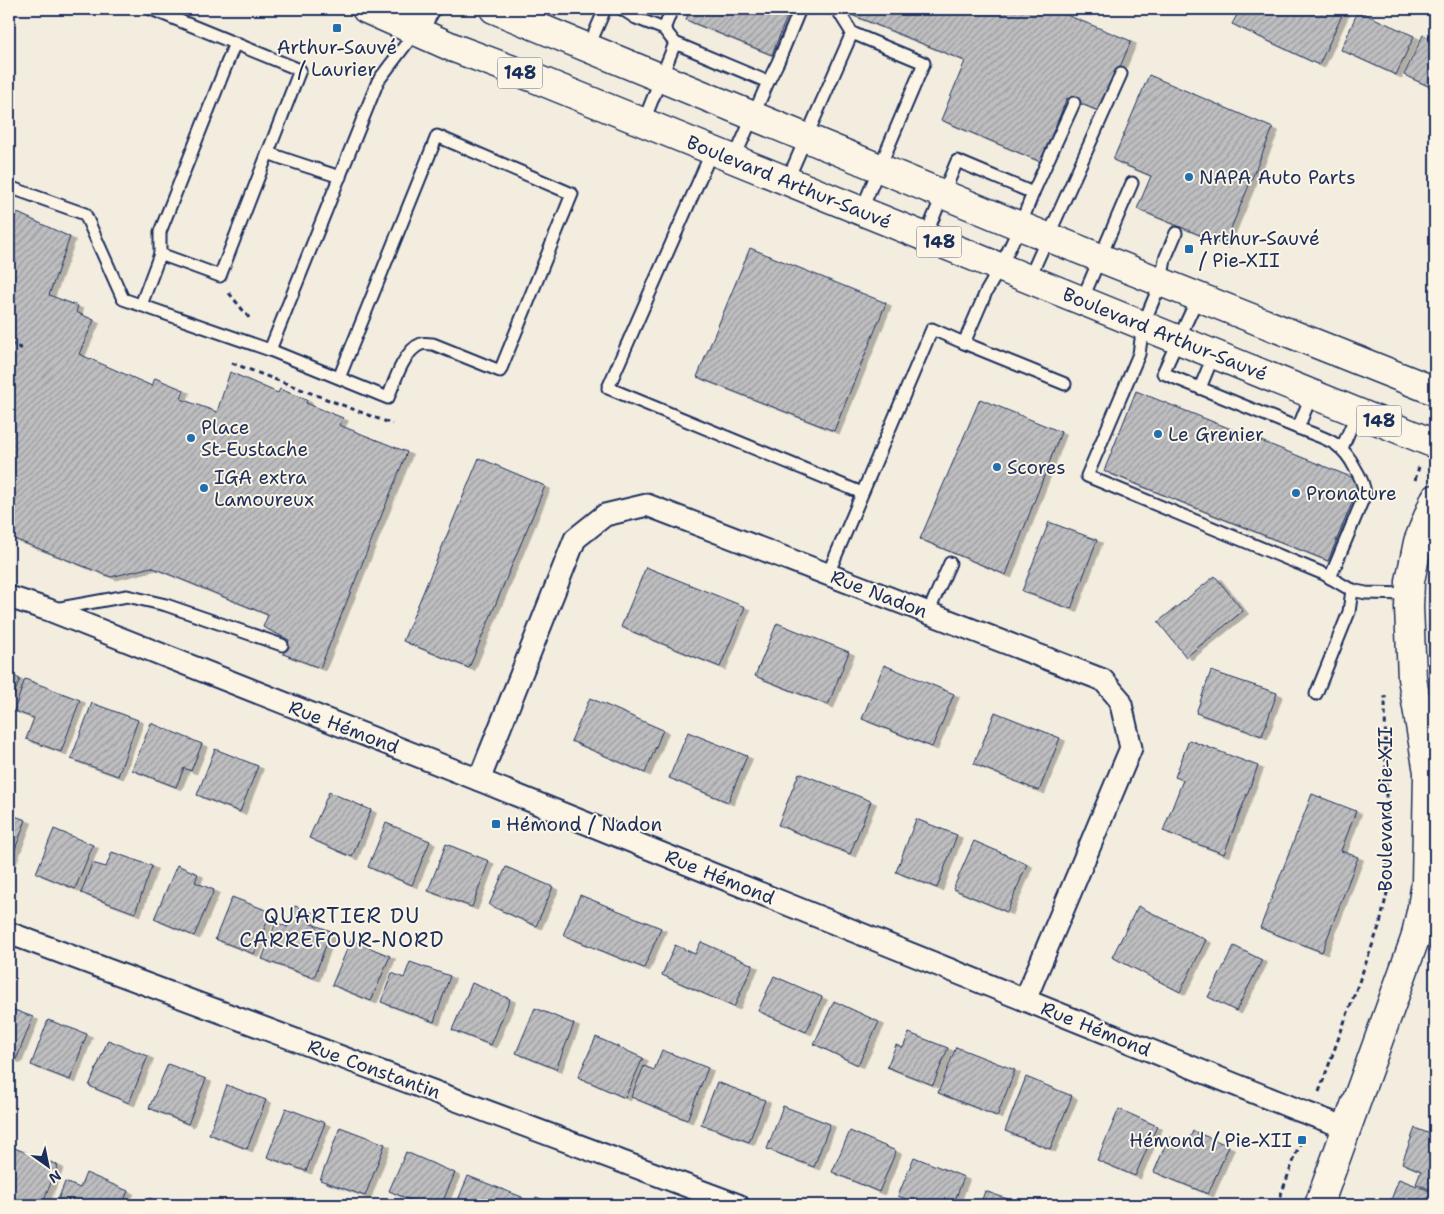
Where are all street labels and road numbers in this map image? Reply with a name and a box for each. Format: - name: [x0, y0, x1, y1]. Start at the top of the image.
- road number: 148: [498, 58, 542, 88]
- street label: Boulevard Arthur-Sauvé: [683, 129, 895, 235]
- road number: 148: [916, 226, 962, 258]
- street label: Boulevard Arthur-Sauvé: [1059, 281, 1271, 387]
- road number: 148: [1356, 406, 1402, 436]
- street label: Rue Nadon: [827, 564, 931, 624]
- street label: Rue Hémond: [285, 694, 403, 760]
- street label: Boulevard Pie-XII: [1373, 726, 1398, 892]
- street label: Rue Hémond: [661, 844, 779, 910]
- street label: Rue Hémond: [1037, 996, 1155, 1062]
- street label: Rue Constantin: [304, 1033, 444, 1105]

